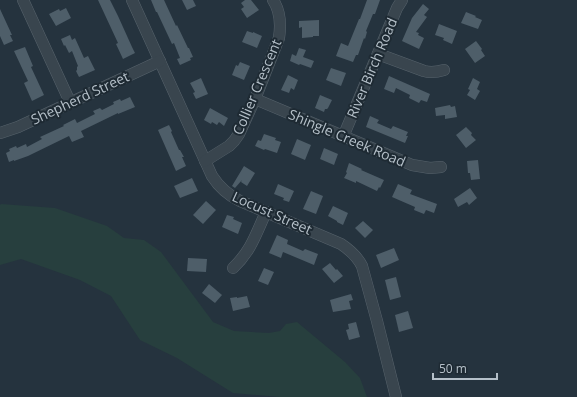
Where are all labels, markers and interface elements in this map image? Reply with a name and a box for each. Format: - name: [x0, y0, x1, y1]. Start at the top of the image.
- street label: River Birch Road: [342, 15, 401, 121]
- street label: Collier Crescent: [228, 36, 285, 138]
- street label: Shepherd Street: [28, 67, 132, 129]
- street label: Shingle Creek Road: [286, 104, 409, 171]
- street label: Locust Street: [229, 186, 315, 239]
- scale bar: [433, 355, 497, 381]
- text: 50 m: [439, 360, 467, 377]

